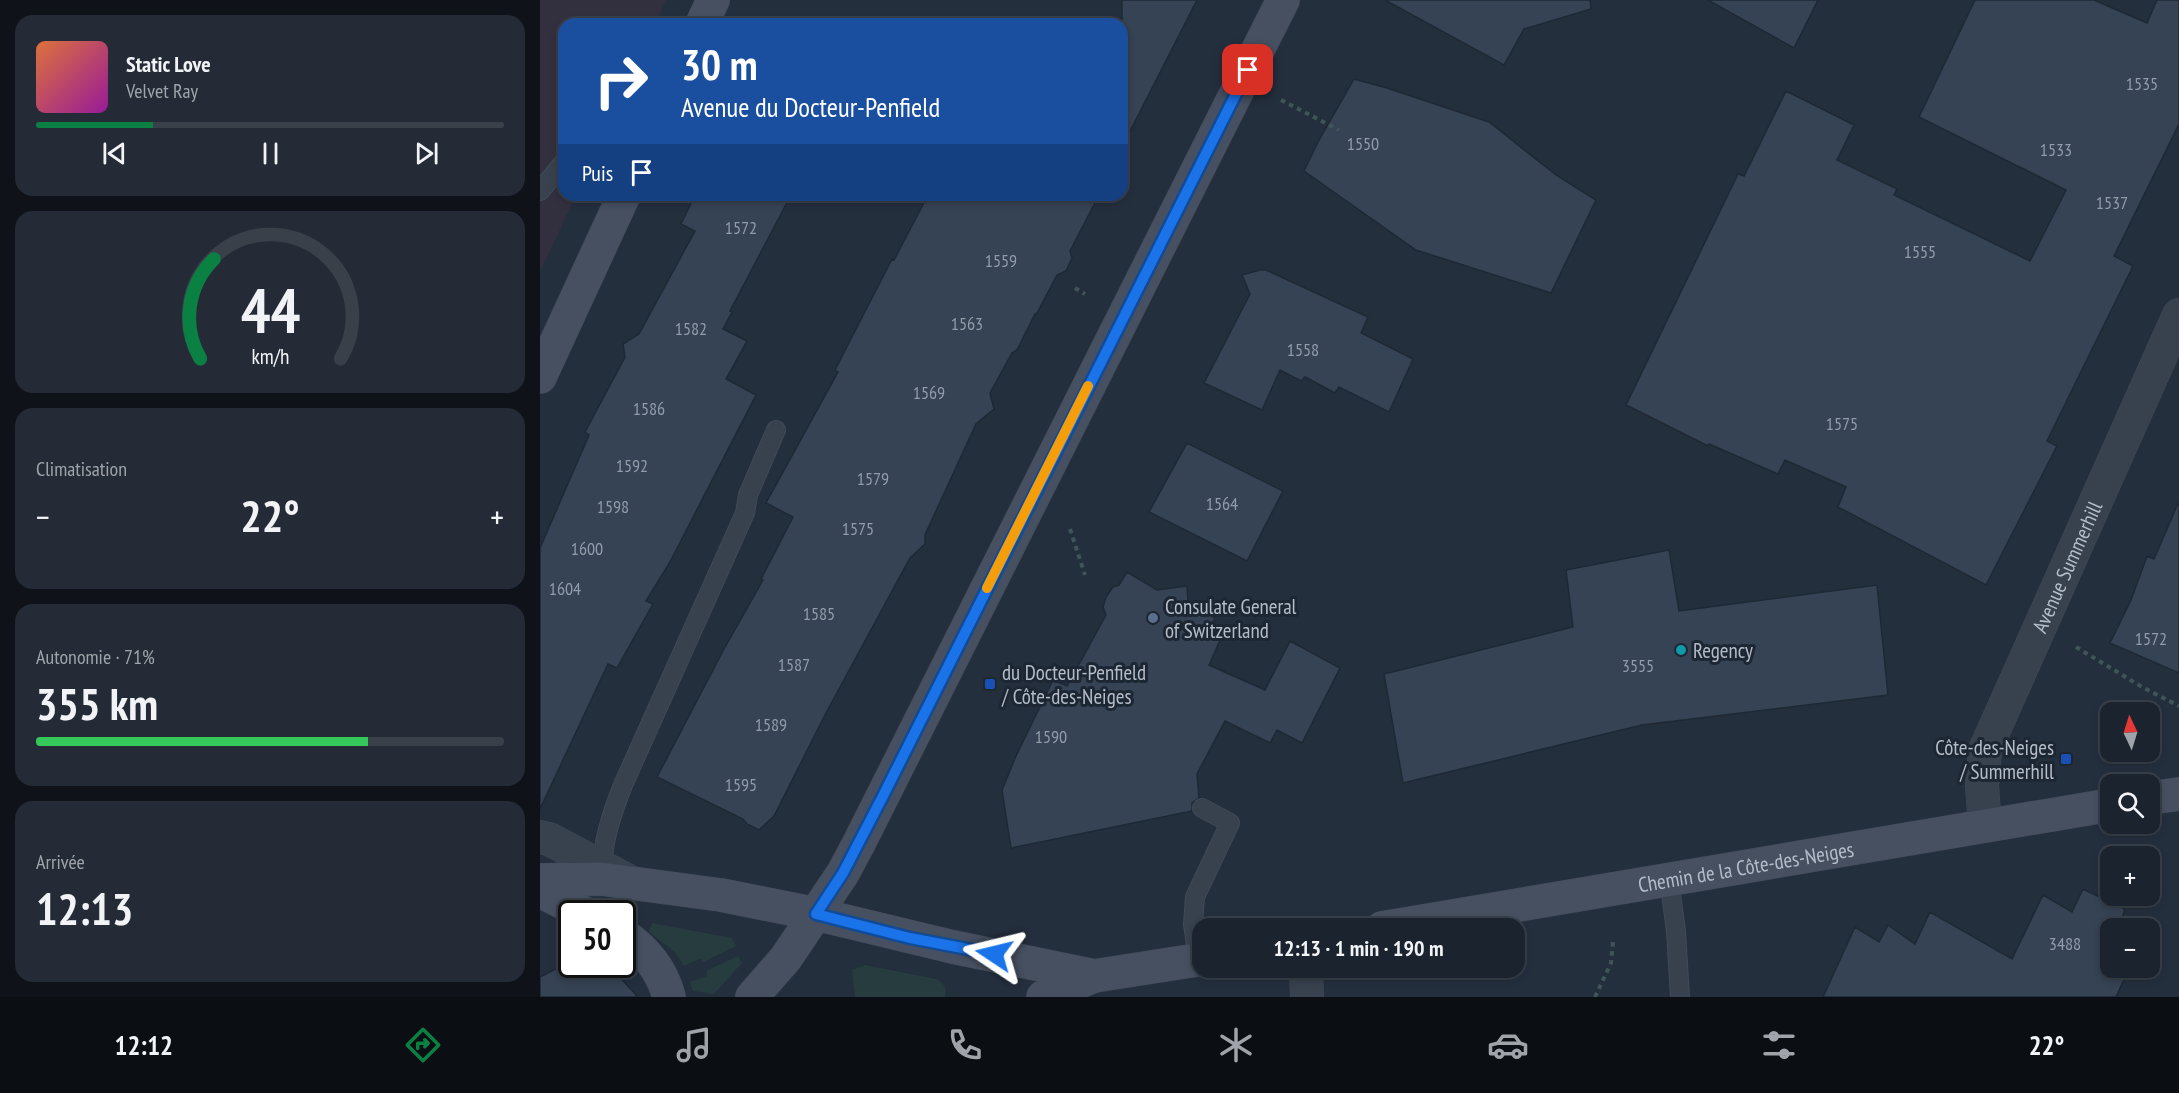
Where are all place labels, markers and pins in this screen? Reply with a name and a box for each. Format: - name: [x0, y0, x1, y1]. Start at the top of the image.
- pin: [1222, 44, 1273, 95]
- place label: Consulate General of Switzerland: [1165, 593, 1297, 644]
- marker: Consulate General of Switzerland: [1146, 611, 1160, 625]
- place label: Regency: [1693, 637, 1753, 664]
- marker: Regency: [1674, 643, 1688, 657]
- place label: du Docteur-Penfield / Côte-des-Neiges: [1001, 659, 1146, 710]
- marker: du Docteur-Penfield / Côte-des-Neiges: [983, 677, 997, 691]
- place label: Côte-des-Neiges / Summerhill: [1935, 734, 2054, 785]
- marker: Côte-des-Neiges / Summerhill: [2059, 752, 2073, 766]

